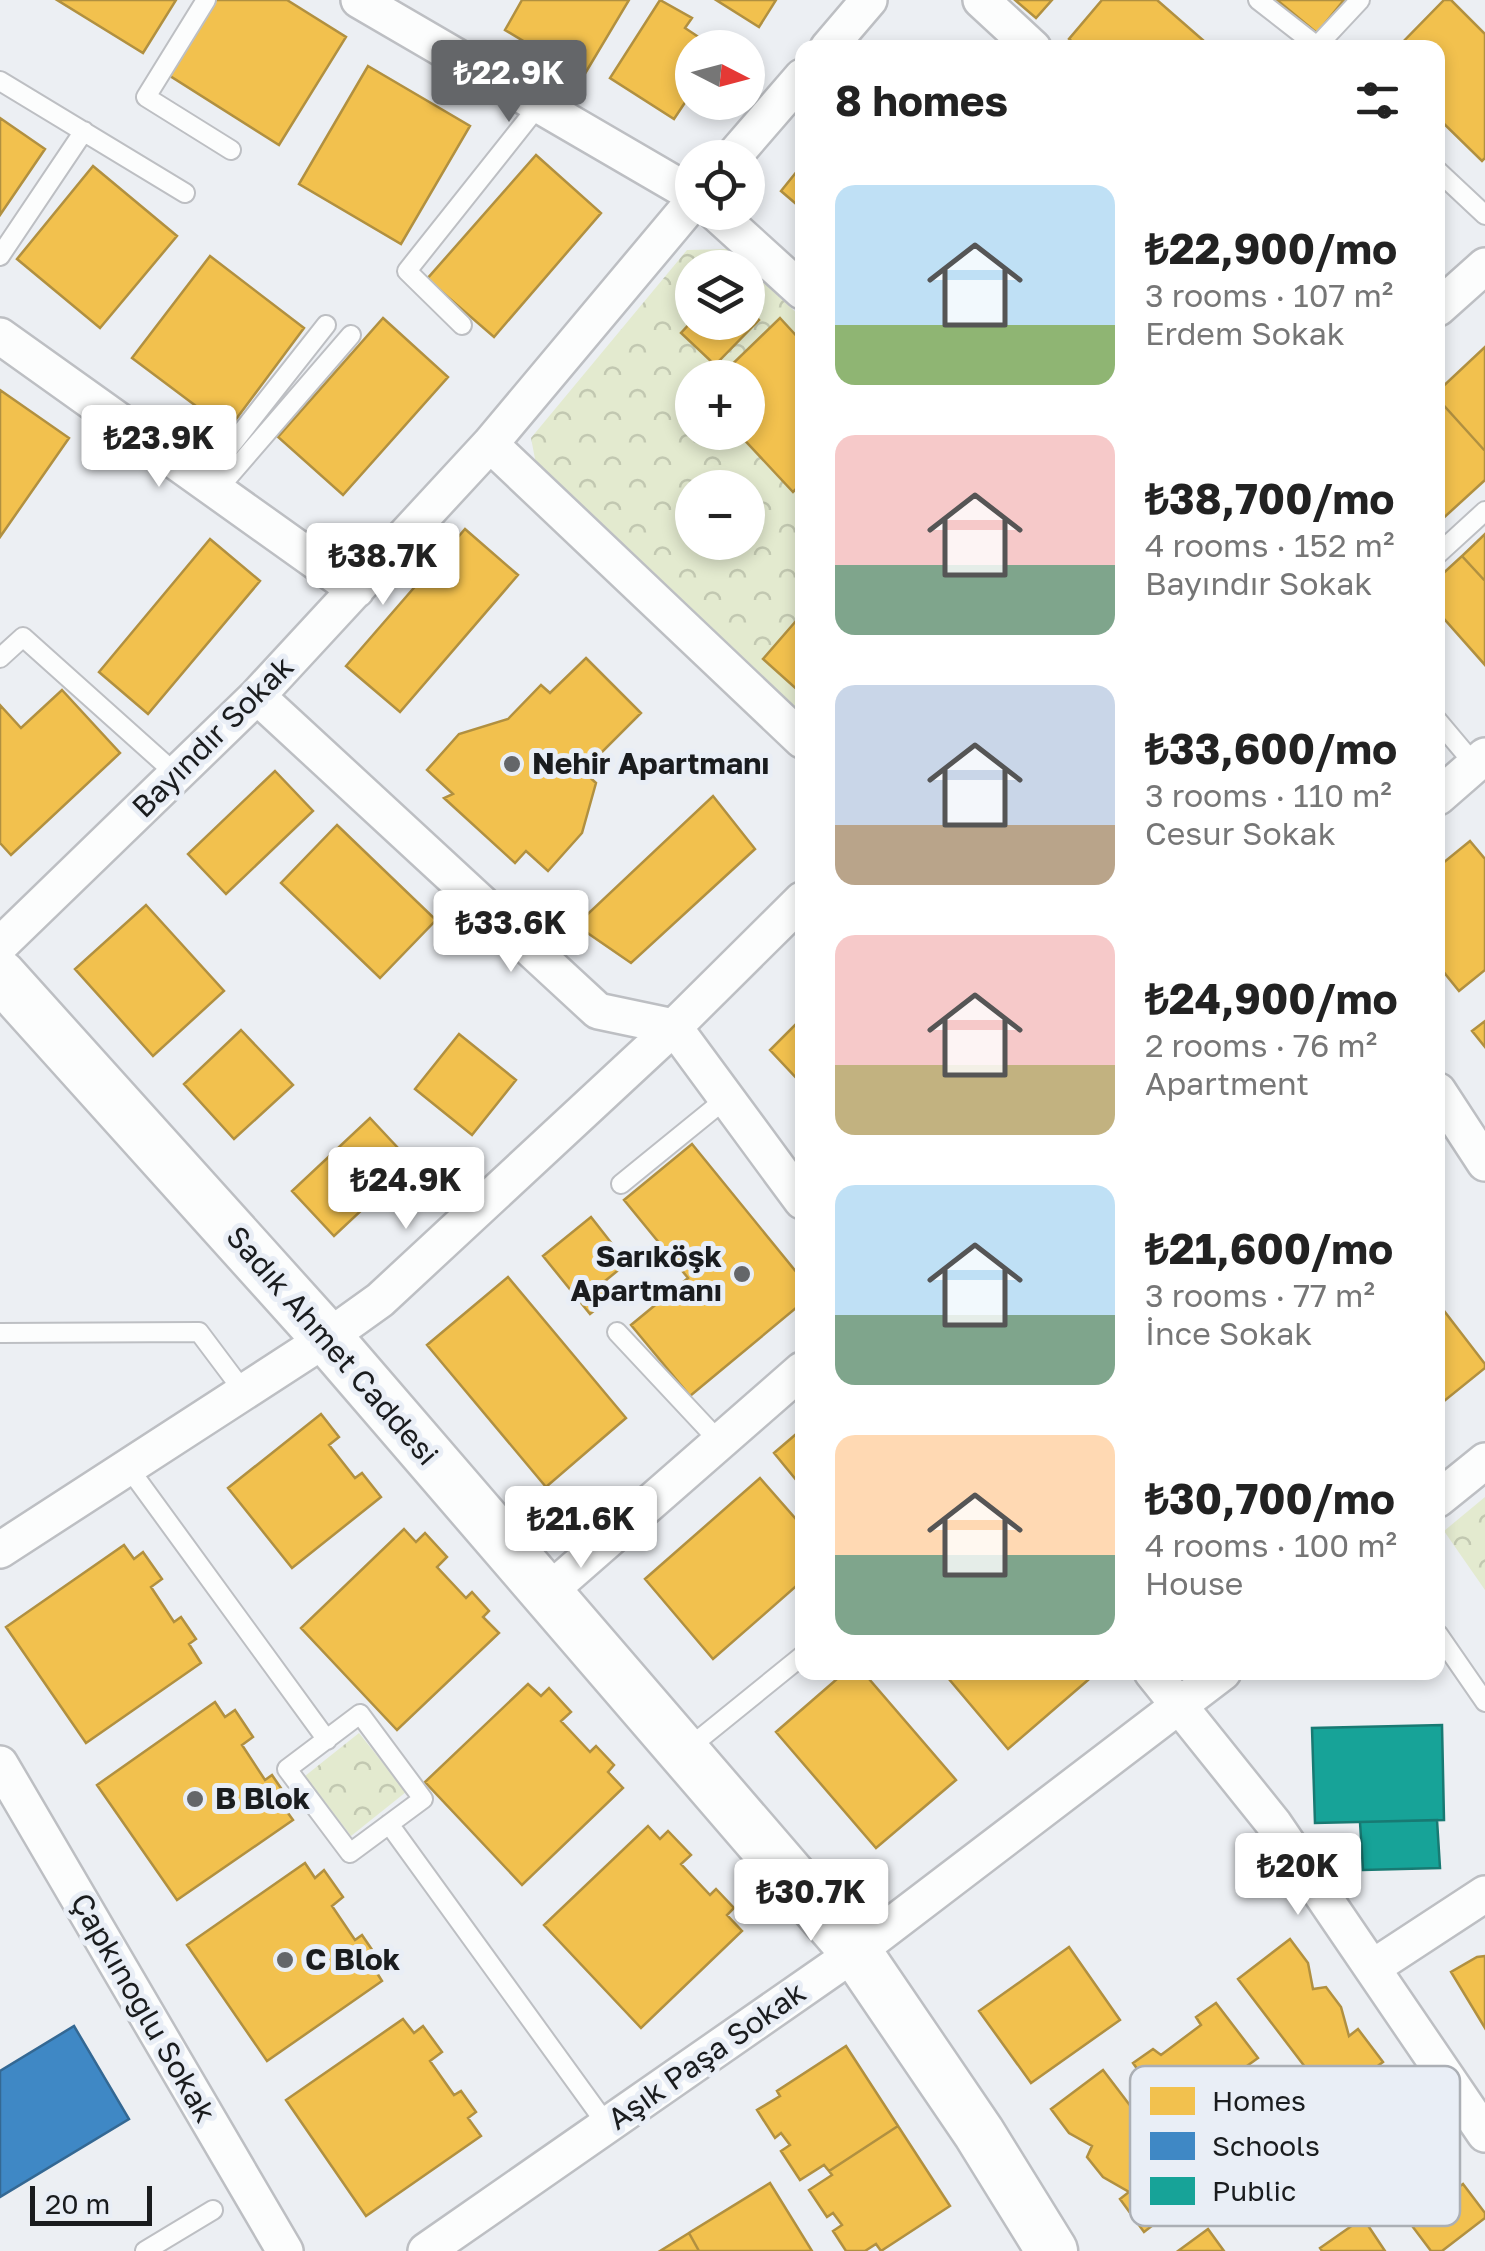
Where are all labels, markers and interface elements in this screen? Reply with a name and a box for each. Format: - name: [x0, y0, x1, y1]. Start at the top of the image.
- north arrow: [675, 30, 765, 120]
- map controls: [675, 30, 765, 560]
- pin: ₺22.9K: [428, 40, 590, 125]
- text: ₺22.9K: [453, 53, 565, 91]
- icon: filters: [1350, 73, 1405, 128]
- text: 8 homes: [835, 75, 1008, 125]
- button: locate: [675, 140, 765, 230]
- text: ₺22,900/mo: [1145, 223, 1397, 273]
- icon: home: [915, 225, 1035, 345]
- button: layers: [675, 250, 765, 340]
- text: 3 rooms · 107 m²: [1145, 276, 1393, 314]
- text: Erdem Sokak: [1145, 314, 1345, 352]
- button: +: [675, 360, 765, 450]
- pin: ₺23.9K: [78, 405, 240, 490]
- text: ₺23.9K: [103, 418, 215, 456]
- button: −: [675, 470, 765, 560]
- text: ₺38,700/mo: [1145, 473, 1395, 523]
- icon: home: [915, 475, 1035, 595]
- pin: ₺38.7K: [302, 523, 464, 608]
- text: 4 rooms · 152 m²: [1145, 526, 1394, 564]
- text: ₺38.7K: [328, 536, 438, 574]
- text: Bayındır Sokak: [1145, 564, 1372, 602]
- street label: Bayındır Sokak: [124, 648, 300, 824]
- text: ₺33,600/mo: [1145, 723, 1397, 773]
- icon: home: [915, 725, 1035, 845]
- place label: Nehir Apartmanı: [532, 745, 770, 781]
- marker: Nehir Apartmanı: [501, 753, 523, 775]
- text: 3 rooms · 110 m²: [1145, 776, 1392, 814]
- text: Cesur Sokak: [1145, 814, 1336, 852]
- pin: ₺33.6K: [430, 890, 592, 975]
- text: ₺33.6K: [455, 903, 567, 941]
- text: ₺24,900/mo: [1145, 973, 1398, 1023]
- icon: home: [915, 975, 1035, 1095]
- text: 2 rooms · 76 m²: [1145, 1026, 1377, 1064]
- text: Apartment: [1145, 1064, 1309, 1102]
- pin: ₺24.9K: [325, 1147, 487, 1232]
- text: ₺24.9K: [350, 1160, 462, 1198]
- street label: Sadık Ahmet Caddesi: [219, 1219, 446, 1472]
- text: ₺21,600/mo: [1145, 1223, 1393, 1273]
- icon: home: [915, 1225, 1035, 1345]
- place label: Sarıköşk Apartmanı: [571, 1238, 723, 1308]
- marker: Sarıköşk Apartmanı: [731, 1263, 753, 1285]
- text: 3 rooms · 77 m²: [1145, 1276, 1375, 1314]
- text: İnce Sokak: [1145, 1314, 1312, 1352]
- text: ₺30,700/mo: [1145, 1473, 1395, 1523]
- icon: home: [915, 1475, 1035, 1595]
- pin: ₺21.6K: [500, 1486, 662, 1571]
- text: ₺21.6K: [527, 1499, 635, 1537]
- text: 4 rooms · 100 m²: [1145, 1526, 1397, 1564]
- text: House: [1145, 1564, 1243, 1602]
- place label: B Blok: [215, 1780, 311, 1816]
- marker: B Blok: [184, 1788, 206, 1810]
- pin: ₺20K: [1239, 1833, 1357, 1918]
- text: ₺20K: [1257, 1846, 1339, 1884]
- pin: ₺30.7K: [730, 1859, 892, 1944]
- text: ₺30.7K: [756, 1872, 866, 1910]
- street label: Çapkınoğlu Sokak: [64, 1886, 224, 2129]
- place label: C Blok: [305, 1941, 401, 1977]
- marker: C Blok: [274, 1949, 296, 1971]
- street label: Aşık Paşa Sokak: [601, 1974, 812, 2137]
- legend: [1130, 2066, 1460, 2226]
- text: Homes: [1212, 2084, 1306, 2117]
- text: Schools: [1212, 2129, 1320, 2162]
- text: Public: [1212, 2174, 1296, 2207]
- scale bar: [30, 2181, 152, 2226]
- text: 20 m: [45, 2187, 110, 2220]

